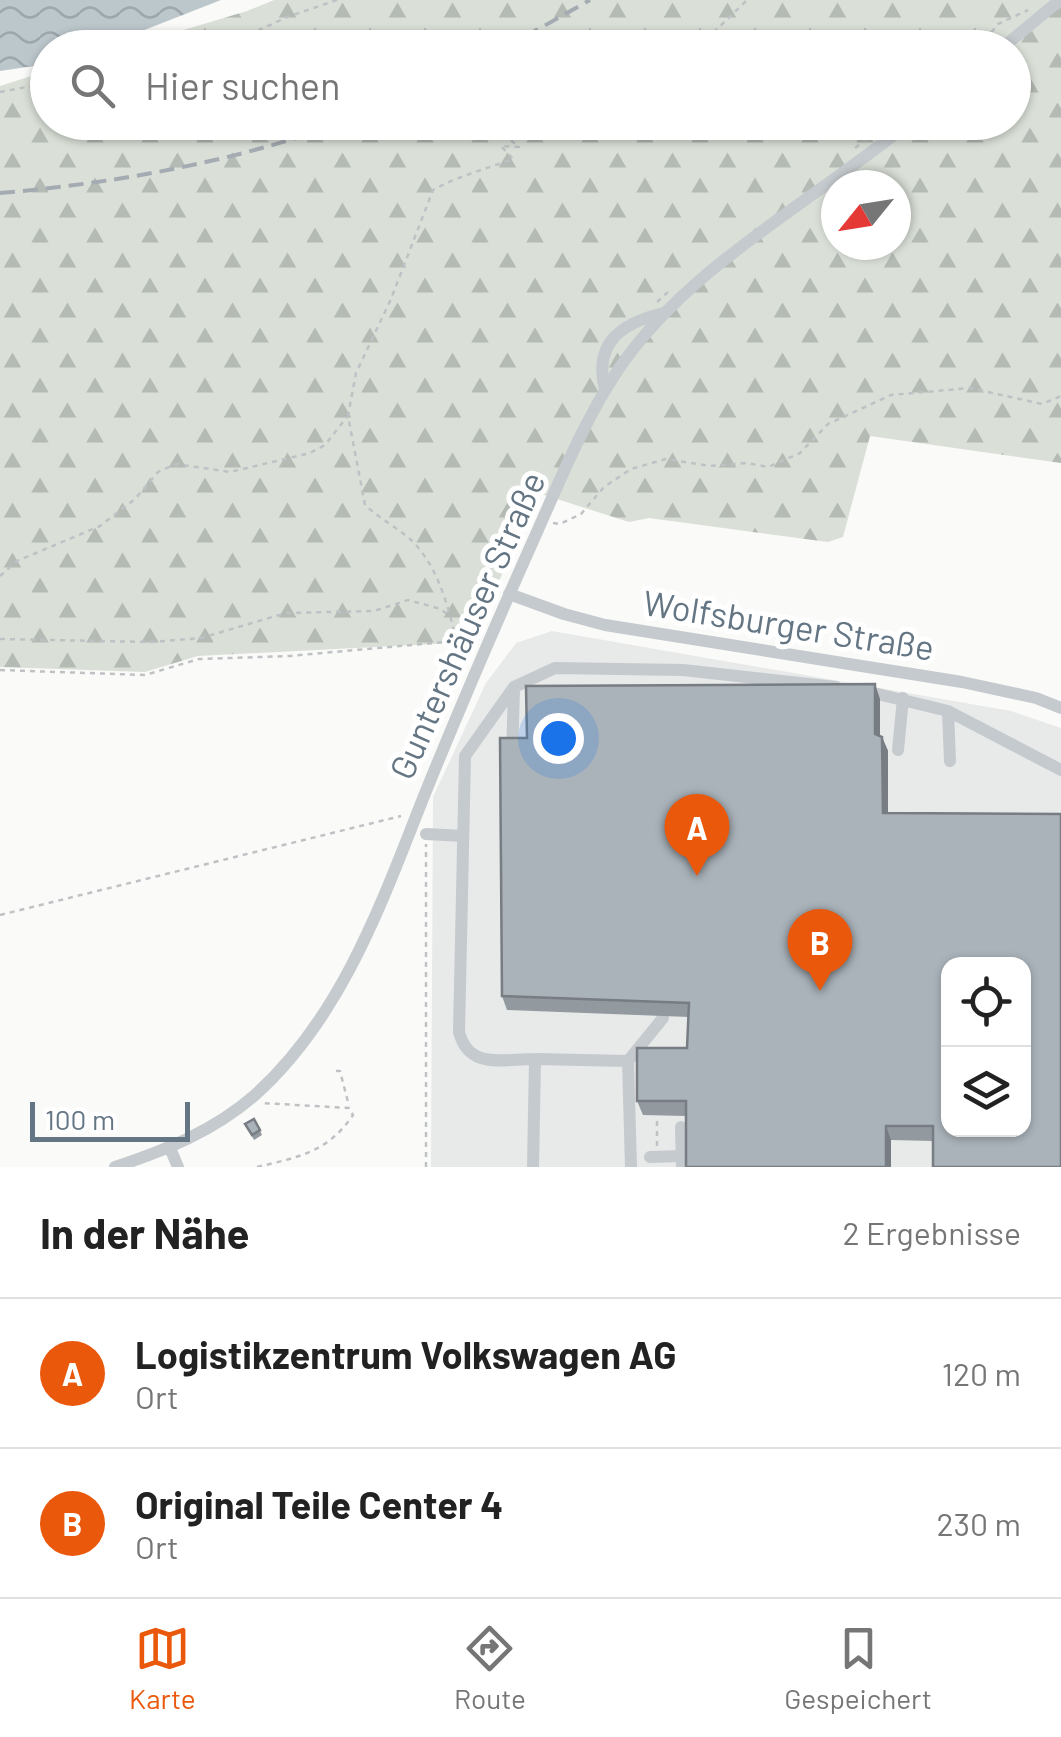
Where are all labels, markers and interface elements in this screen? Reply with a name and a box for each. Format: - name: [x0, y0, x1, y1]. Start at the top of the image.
- search box: [30, 30, 1031, 140]
- icon: search: [65, 58, 120, 113]
- text: Hier suchen: [145, 62, 341, 108]
- north arrow: [821, 170, 911, 260]
- street label: Guntershäuser Straße: [379, 465, 553, 785]
- street label: Wolfsburger Straße: [641, 580, 937, 668]
- your location: [533, 713, 584, 764]
- pin: A: [664, 794, 730, 876]
- pin: B: [788, 908, 852, 991]
- map controls: [941, 957, 1031, 1137]
- button: locate: [941, 957, 1031, 1047]
- button: layers: [941, 1047, 1031, 1137]
- scale bar: [30, 1097, 190, 1142]
- text: 100 m: [45, 1102, 115, 1136]
- text: In der Nähe: [40, 1207, 249, 1257]
- text: 2 Ergebnisse: [842, 1213, 1021, 1251]
- text: Logistikzentrum Volkswagen AG: [135, 1331, 677, 1377]
- text: A: [62, 1354, 83, 1392]
- text: 120 m: [942, 1354, 1021, 1392]
- text: Ort: [135, 1377, 179, 1415]
- text: Original Teile Center 4: [135, 1481, 503, 1527]
- text: B: [63, 1504, 82, 1542]
- text: 230 m: [937, 1504, 1021, 1542]
- text: Ort: [135, 1527, 179, 1565]
- tab: Karte: [129, 1621, 196, 1715]
- tab: Route: [454, 1621, 526, 1715]
- tab: Gespeichert: [784, 1621, 932, 1715]

